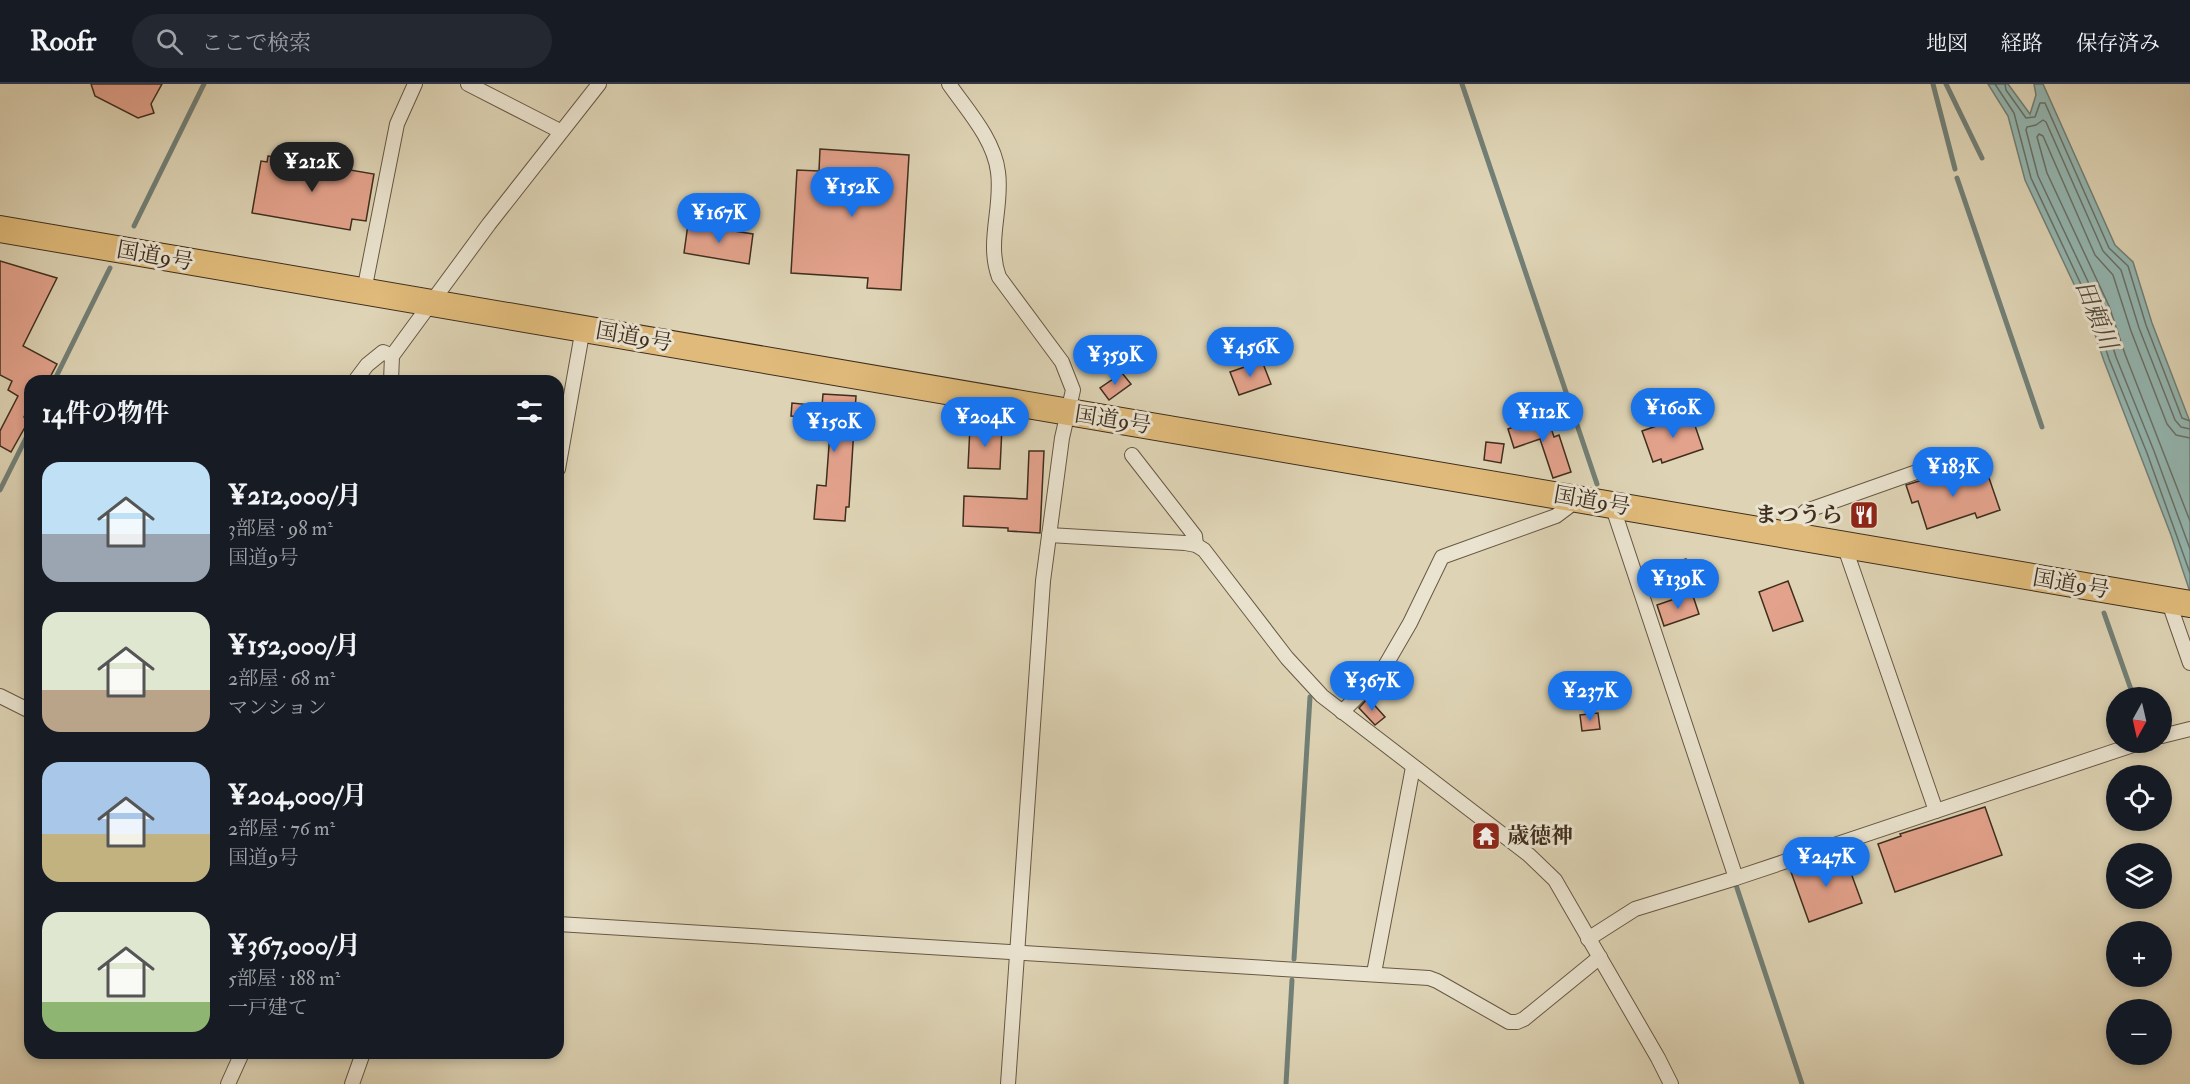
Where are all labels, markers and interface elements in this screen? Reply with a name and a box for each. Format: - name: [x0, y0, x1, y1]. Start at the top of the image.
- search box: [132, 14, 552, 68]
- text: Roofr: [30, 24, 96, 59]
- icon: search: [153, 25, 186, 58]
- text: ここで検索: [201, 29, 311, 57]
- text: 地図: [1926, 30, 1968, 57]
- text: 経路: [2001, 30, 2043, 57]
- text: 保存済み: [2076, 30, 2160, 57]
- pin: ¥212K: [270, 142, 354, 193]
- text: ¥212K: [284, 149, 340, 174]
- pin: ¥152K: [810, 167, 894, 218]
- text: ¥152K: [825, 174, 879, 199]
- pin: ¥167K: [677, 193, 761, 244]
- text: ¥167K: [691, 200, 747, 225]
- street label: 国道9号: [115, 236, 195, 276]
- water label: 田頼川: [2068, 276, 2125, 357]
- street label: 国道9号: [594, 317, 674, 357]
- pin: ¥456K: [1208, 327, 1292, 378]
- text: ¥456K: [1221, 334, 1279, 359]
- pin: ¥359K: [1073, 335, 1157, 386]
- text: ¥359K: [1087, 342, 1143, 367]
- pin: ¥160K: [1631, 388, 1715, 439]
- pin: ¥112K: [1501, 392, 1585, 443]
- icon: filters: [513, 395, 546, 428]
- text: ¥160K: [1645, 395, 1701, 420]
- pin: ¥204K: [943, 397, 1027, 448]
- text: 14件の物件: [42, 398, 169, 430]
- text: ¥112K: [1516, 399, 1570, 424]
- street label: 国道9号: [1073, 400, 1153, 440]
- pin: ¥150K: [792, 402, 876, 453]
- text: ¥204K: [955, 404, 1015, 429]
- text: ¥150K: [807, 409, 861, 434]
- pin: ¥183K: [1911, 447, 1995, 498]
- text: ¥183K: [1926, 454, 1980, 479]
- text: ¥212,000/月: [228, 480, 362, 512]
- street label: 国道9号: [1552, 481, 1632, 521]
- icon: home: [90, 486, 162, 558]
- restaurant icon: まつうら: [1848, 499, 1880, 531]
- place label: まつうら: [1755, 501, 1843, 529]
- text: 3部屋 · 98 m²: [228, 516, 333, 541]
- text: 国道9号: [228, 545, 298, 570]
- pin: ¥139K: [1636, 559, 1720, 610]
- street label: 国道9号: [2031, 564, 2111, 604]
- text: ¥139K: [1651, 566, 1705, 591]
- text: ¥152,000/月: [228, 630, 360, 662]
- icon: home: [90, 636, 162, 708]
- pin: ¥367K: [1330, 661, 1414, 712]
- text: 2部屋 · 68 m²: [228, 666, 335, 691]
- text: ¥367K: [1344, 668, 1400, 693]
- pin: ¥237K: [1548, 671, 1632, 722]
- text: ¥237K: [1562, 678, 1618, 703]
- north arrow: [2106, 687, 2172, 753]
- map controls: [2106, 687, 2172, 1065]
- text: マンション: [228, 695, 327, 720]
- button: locate: [2106, 765, 2172, 831]
- text: ¥204,000/月: [228, 780, 367, 812]
- icon: home: [90, 786, 162, 858]
- text: 2部屋 · 76 m²: [228, 816, 335, 841]
- temple icon: 歳徳神: [1470, 820, 1502, 852]
- place label: 歳徳神: [1507, 822, 1573, 850]
- pin: ¥247K: [1784, 837, 1868, 888]
- button: layers: [2106, 843, 2172, 909]
- text: ¥247K: [1797, 844, 1855, 869]
- text: 国道9号: [228, 845, 298, 870]
- button: +: [2106, 921, 2172, 987]
- text: ¥367,000/月: [228, 930, 361, 962]
- icon: home: [90, 936, 162, 1008]
- text: 5部屋 · 188 m²: [228, 966, 340, 991]
- text: 一戸建て: [228, 995, 308, 1020]
- button: −: [2106, 999, 2172, 1065]

